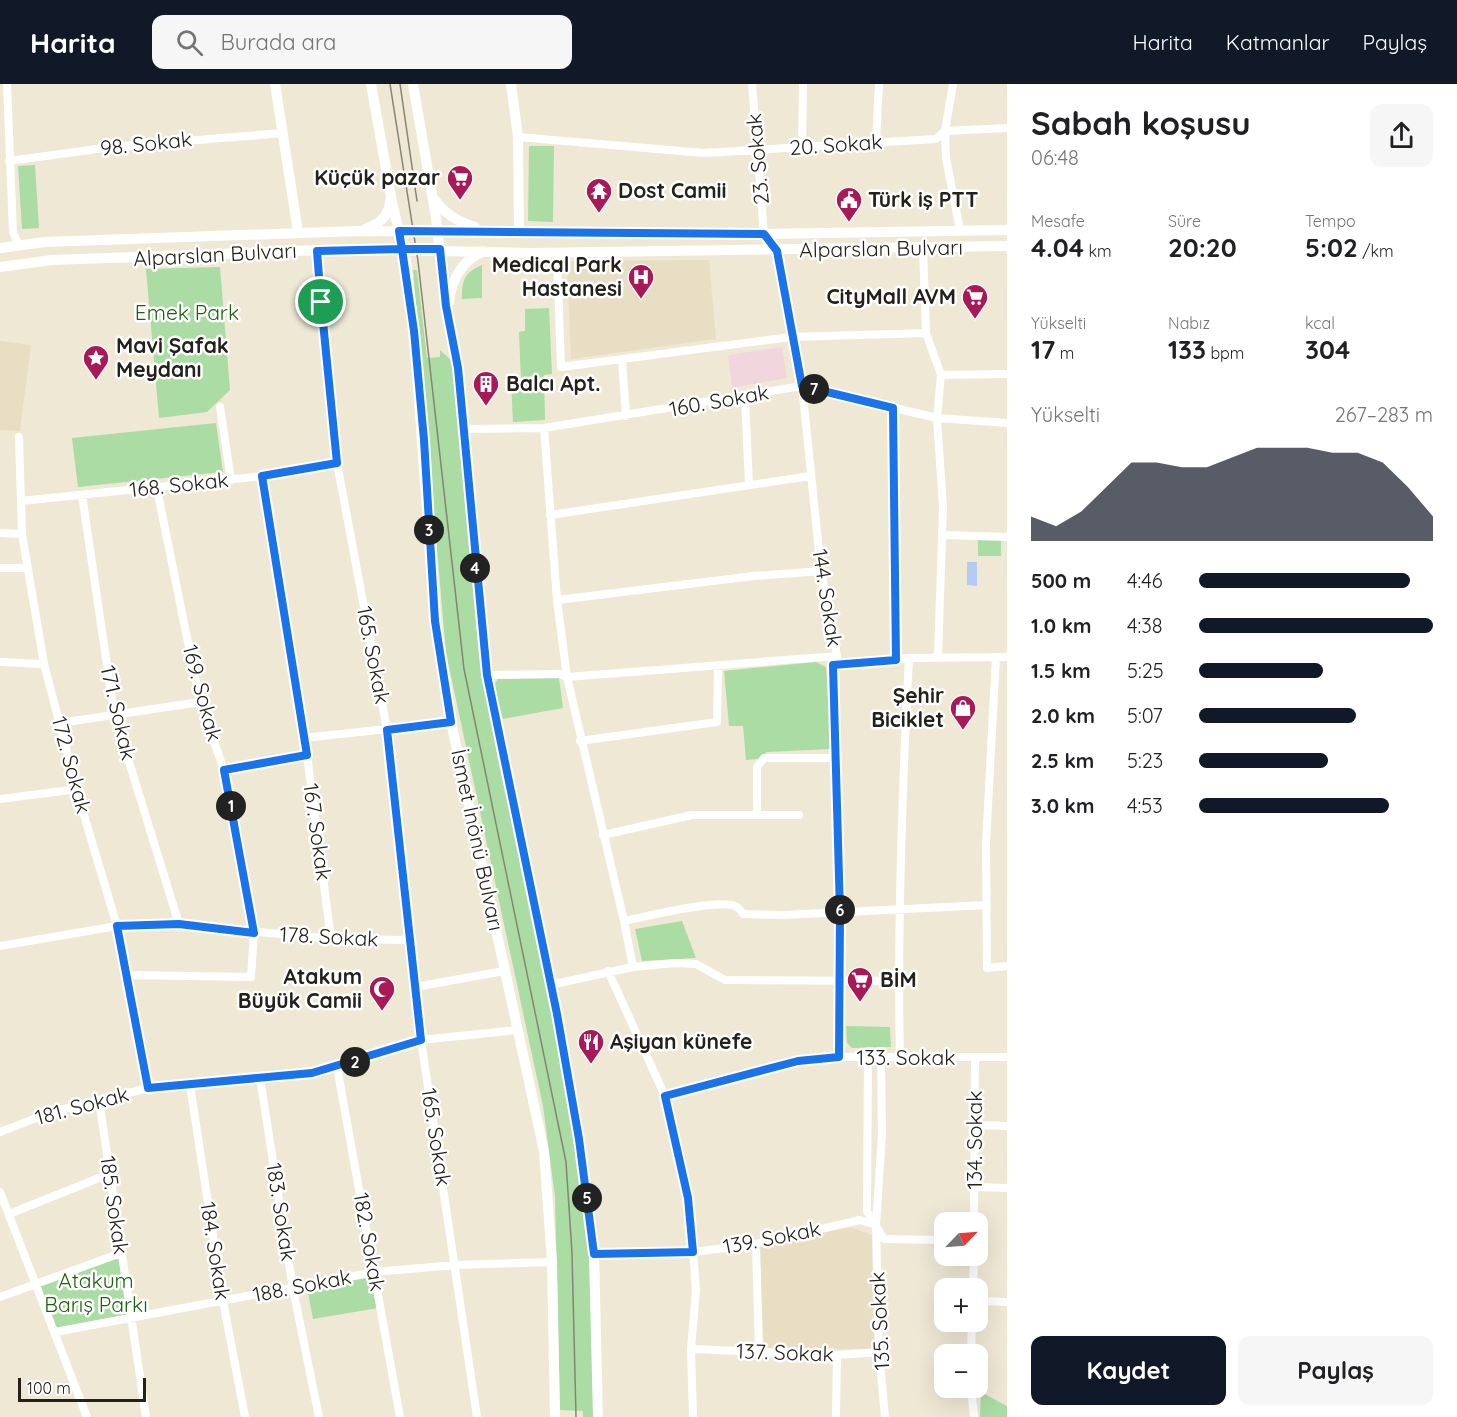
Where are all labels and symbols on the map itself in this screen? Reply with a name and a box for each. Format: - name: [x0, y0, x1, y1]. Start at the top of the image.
- street label: 23. Sokak: [740, 112, 774, 206]
- street label: 98. Sokak: [99, 125, 193, 161]
- street label: 20. Sokak: [789, 128, 883, 160]
- supermarket icon: Küçük pazar: [445, 163, 475, 201]
- place label: Küçük pazar: [314, 164, 440, 190]
- temple icon: Dost Camii: [584, 176, 614, 214]
- place label: Dost Camii: [618, 177, 727, 203]
- public building icon: Türk iş PTT: [834, 185, 864, 223]
- place label: Türk iş PTT: [868, 186, 978, 212]
- street label: Alparslan Bulvarı: [799, 234, 963, 262]
- street label: Alparslan Bulvarı: [133, 237, 297, 271]
- place label: Medical Park Hastanesi: [492, 251, 622, 301]
- hospital icon: Medical Park Hastanesi: [626, 262, 656, 300]
- pin: [295, 276, 346, 327]
- supermarket icon: CityMall AVM: [960, 282, 990, 320]
- place label: CityMall AVM: [826, 283, 956, 309]
- park label: Emek Park: [135, 299, 239, 325]
- place label: Mavi Şafak Meydanı: [116, 332, 229, 382]
- place icon: Mavi Şafak Meydanı: [81, 343, 111, 381]
- building icon: Balcı Apt.: [471, 369, 501, 407]
- place label: Balcı Apt.: [506, 370, 601, 396]
- pin: 7: [799, 374, 829, 404]
- street label: 160. Sokak: [667, 378, 771, 422]
- street label: 168. Sokak: [128, 466, 230, 502]
- pin: 3: [414, 515, 444, 545]
- street label: 144. Sokak: [807, 547, 849, 649]
- pin: 4: [460, 553, 490, 583]
- street label: 165. Sokak: [352, 604, 396, 706]
- street label: 169. Sokak: [178, 642, 228, 744]
- street label: 171. Sokak: [95, 663, 142, 763]
- place label: Şehir Biciklet: [871, 682, 944, 732]
- shop icon: Şehir Biciklet: [948, 693, 978, 731]
- street label: 172. Sokak: [47, 713, 97, 816]
- street label: İsmet İnönü Bulvarı: [446, 747, 510, 933]
- street label: 167. Sokak: [298, 782, 338, 882]
- pin: 1: [216, 791, 246, 821]
- pin: 6: [825, 895, 855, 925]
- street label: 178. Sokak: [279, 920, 379, 952]
- place label: Atakum Büyük Camii: [238, 963, 362, 1013]
- supermarket icon: BİM: [845, 965, 875, 1003]
- place label: BİM: [880, 966, 917, 992]
- mosque icon: Atakum Büyük Camii: [367, 974, 397, 1012]
- restaurant icon: Aşiyan künefe: [576, 1027, 606, 1065]
- place label: Aşiyan künefe: [610, 1028, 752, 1054]
- street label: 133. Sokak: [857, 1044, 955, 1070]
- pin: 2: [340, 1047, 370, 1077]
- street label: 181. Sokak: [32, 1080, 131, 1130]
- street label: 165. Sokak: [416, 1086, 458, 1188]
- street label: 134. Sokak: [961, 1091, 987, 1189]
- street label: 185. Sokak: [95, 1154, 135, 1256]
- street label: 183. Sokak: [261, 1161, 303, 1263]
- pin: 5: [572, 1183, 602, 1213]
- street label: 182. Sokak: [349, 1190, 391, 1293]
- street label: 184. Sokak: [195, 1200, 237, 1302]
- north arrow: [934, 1212, 988, 1266]
- street label: 139. Sokak: [721, 1215, 823, 1259]
- street label: 188. Sokak: [250, 1263, 353, 1307]
- park label: Atakum Barış Parkı: [44, 1267, 148, 1317]
- street label: 135. Sokak: [863, 1271, 895, 1371]
- street label: 137. Sokak: [736, 1337, 834, 1367]
- scale bar: [18, 1375, 146, 1402]

